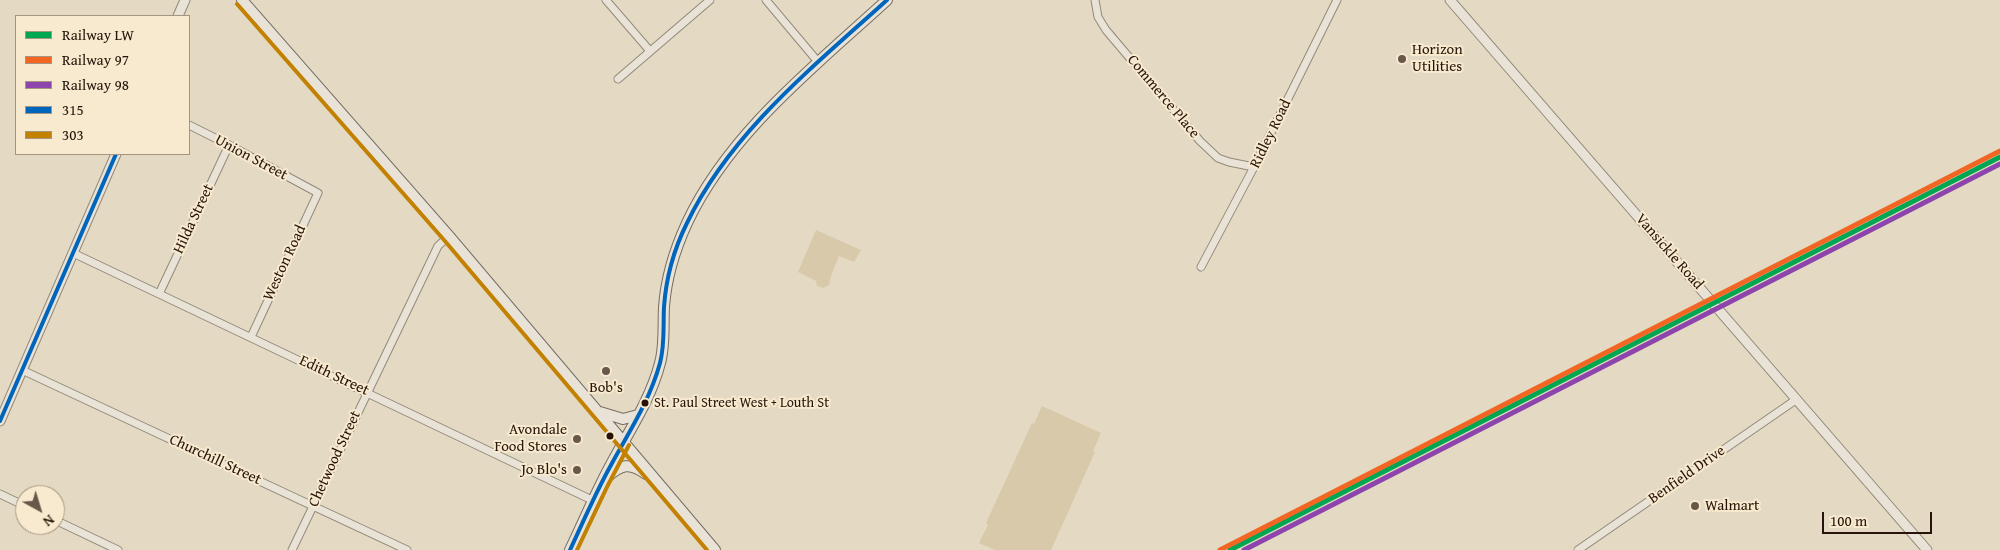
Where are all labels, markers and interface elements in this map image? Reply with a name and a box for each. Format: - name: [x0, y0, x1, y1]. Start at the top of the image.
- legend: [15, 15, 190, 155]
- text: Railway LW: [62, 24, 134, 45]
- place label: Horizon Utilities: [1412, 41, 1463, 76]
- text: Railway 97: [62, 49, 129, 70]
- street label: Commerce Place: [1123, 52, 1203, 142]
- marker: Horizon Utilities: [1396, 53, 1408, 65]
- text: Railway 98: [62, 74, 129, 95]
- street label: Ridley Road: [1247, 97, 1295, 171]
- text: 315: [62, 99, 84, 120]
- text: 303: [62, 124, 84, 145]
- street label: Union Street: [212, 131, 290, 185]
- street label: Hilda Street: [170, 181, 218, 257]
- street label: Vansickle Road: [1631, 210, 1707, 294]
- street label: Weston Road: [260, 222, 310, 304]
- street label: Edith Street: [296, 352, 372, 400]
- marker: Bob's: [600, 365, 612, 377]
- place label: Bob's: [589, 379, 623, 397]
- place label: St. Paul Street West + Louth St: [654, 395, 829, 411]
- marker: St. Paul Street West + Louth St: [640, 398, 650, 408]
- street label: Chetwood Street: [305, 408, 365, 510]
- place label: Avondale Food Stores: [494, 421, 567, 456]
- street label: Churchill Street: [166, 431, 264, 489]
- unlabelled marker: [605, 431, 615, 441]
- marker: Avondale Food Stores: [571, 433, 583, 445]
- street label: Benfield Drive: [1645, 442, 1729, 508]
- place label: Jo Blo's: [521, 461, 567, 479]
- marker: Jo Blo's: [571, 464, 583, 476]
- north arrow: [15, 485, 65, 535]
- place label: Walmart: [1705, 497, 1759, 515]
- marker: Walmart: [1689, 500, 1701, 512]
- scale bar: [1825, 502, 1935, 534]
- text: N: [39, 510, 59, 532]
- text: 100 m: [1830, 510, 1867, 531]

